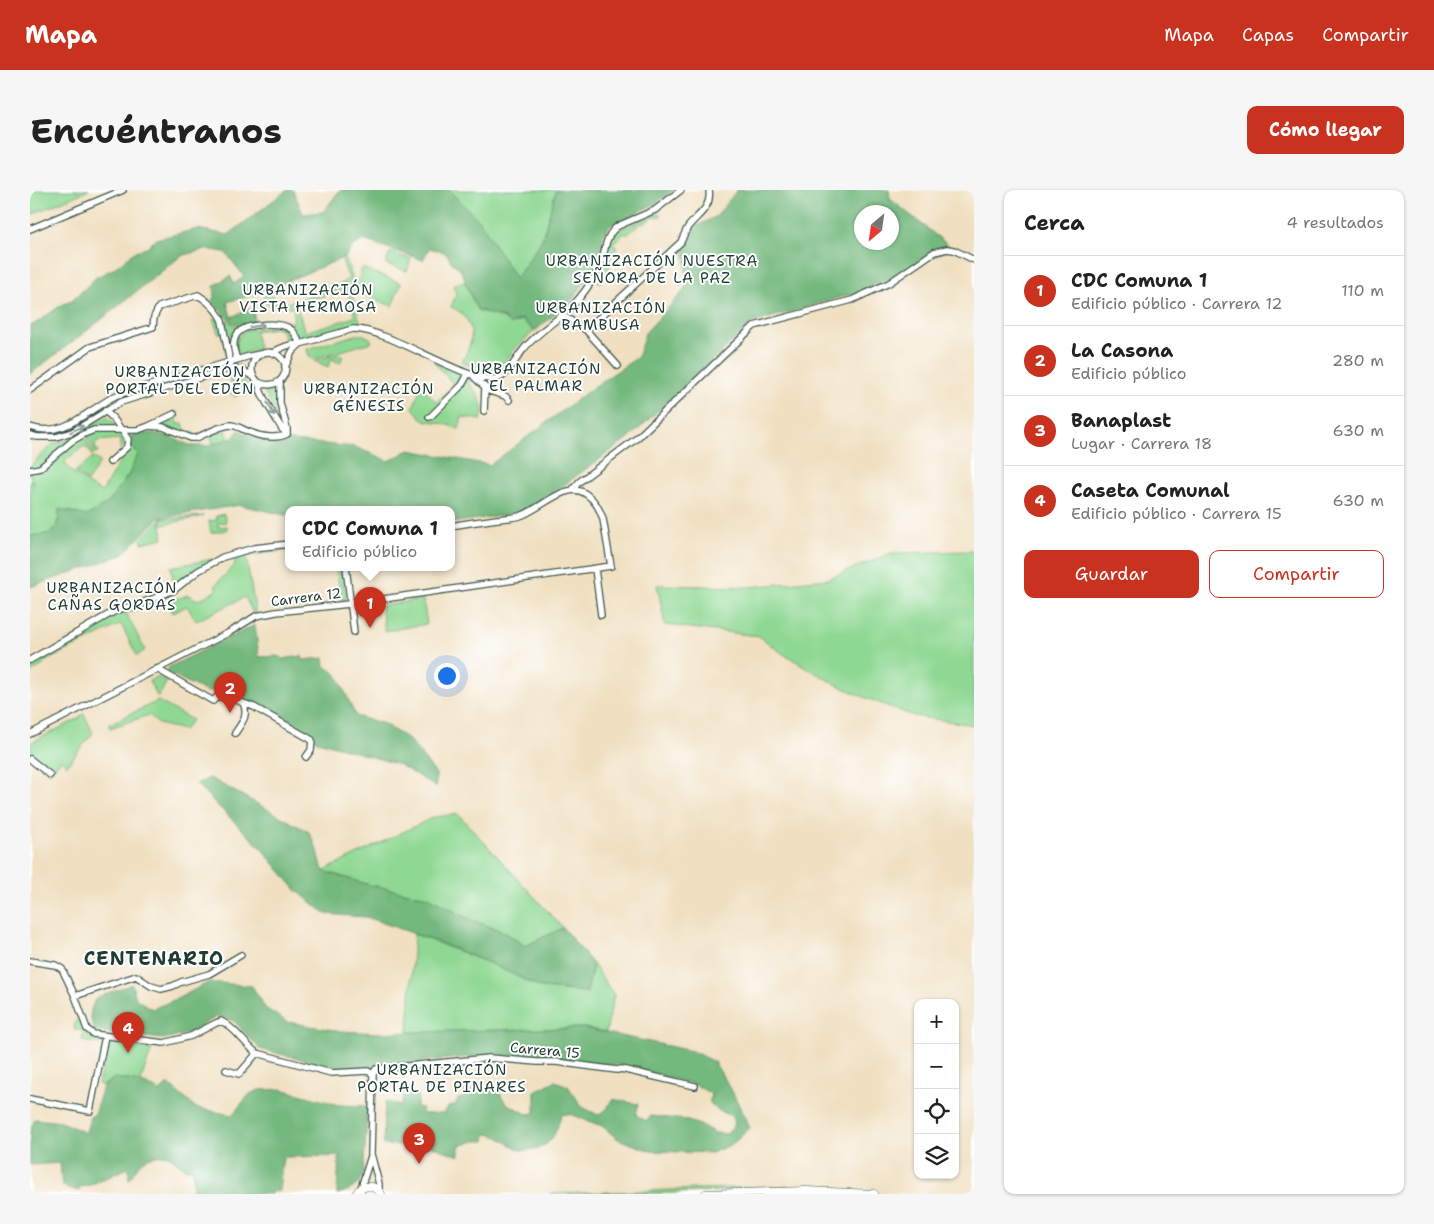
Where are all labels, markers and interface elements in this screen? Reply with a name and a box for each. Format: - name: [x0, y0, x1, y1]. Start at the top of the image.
- text: Mapa: [25, 19, 97, 51]
- text: Mapa: [1164, 23, 1214, 47]
- text: Capas: [1242, 23, 1294, 47]
- text: Compartir: [1322, 23, 1409, 47]
- button: Cómo llegar: [1247, 106, 1404, 154]
- text: Encuéntranos: [30, 107, 282, 154]
- north arrow: [854, 205, 899, 250]
- text: Cerca: [1024, 209, 1085, 237]
- text: 4 resultados: [1286, 212, 1384, 233]
- district label: URBANIZACIÓN NUESTRA SEÑORA DE LA PAZ: [546, 250, 758, 288]
- text: CDC Comuna 1: [1071, 268, 1207, 293]
- district label: URBANIZACIÓN VISTA HERMOSA: [239, 279, 377, 317]
- text: 1: [1036, 280, 1044, 301]
- text: 110 m: [1341, 280, 1384, 301]
- text: Edificio público · Carrera 12: [1071, 293, 1283, 314]
- district label: URBANIZACIÓN BAMBUSA: [536, 297, 666, 335]
- one-way arrow: [249, 321, 265, 331]
- text: La Casona: [1071, 338, 1173, 363]
- text: 2: [1034, 350, 1046, 371]
- text: 280 m: [1332, 350, 1384, 371]
- district label: URBANIZACIÓN EL PALMAR: [471, 358, 601, 396]
- district label: URBANIZACIÓN PORTAL DEL EDÉN: [106, 361, 254, 399]
- text: Edificio público: [1071, 363, 1186, 384]
- district label: URBANIZACIÓN GÉNESIS: [304, 378, 434, 416]
- one-way arrow: [266, 401, 276, 416]
- text: Banaplast: [1071, 408, 1171, 433]
- text: 3: [1034, 420, 1046, 441]
- text: 630 m: [1332, 420, 1384, 441]
- one-way arrow: [69, 424, 84, 433]
- text: Lugar · Carrera 18: [1071, 433, 1212, 454]
- text: Caseta Comunal: [1071, 478, 1230, 503]
- text: 4: [1034, 490, 1046, 511]
- text: 630 m: [1332, 490, 1384, 511]
- text: Edificio público · Carrera 15: [1071, 503, 1282, 524]
- popup: [285, 506, 455, 571]
- text: CDC Comuna 1: [302, 516, 438, 541]
- text: Edificio público: [302, 541, 417, 562]
- button: Guardar: [1024, 550, 1199, 598]
- button: Compartir: [1209, 550, 1384, 598]
- district label: URBANIZACIÓN CAÑAS GORDAS: [47, 577, 177, 615]
- street label: Carrera 12: [270, 584, 342, 610]
- pin: 1: [354, 587, 386, 628]
- your location: [434, 663, 460, 689]
- pin: 2: [214, 672, 246, 713]
- district label: CENTENARIO: [84, 946, 224, 971]
- map controls: [914, 999, 959, 1179]
- button: +: [914, 999, 959, 1044]
- pin: 4: [112, 1012, 144, 1053]
- street label: Carrera 15: [509, 1038, 581, 1062]
- button: −: [914, 1044, 959, 1089]
- district label: URBANIZACIÓN PORTAL DE PINARES: [357, 1059, 527, 1097]
- button: locate: [914, 1089, 959, 1134]
- pin: 3: [403, 1123, 435, 1164]
- button: layers: [914, 1134, 959, 1179]

